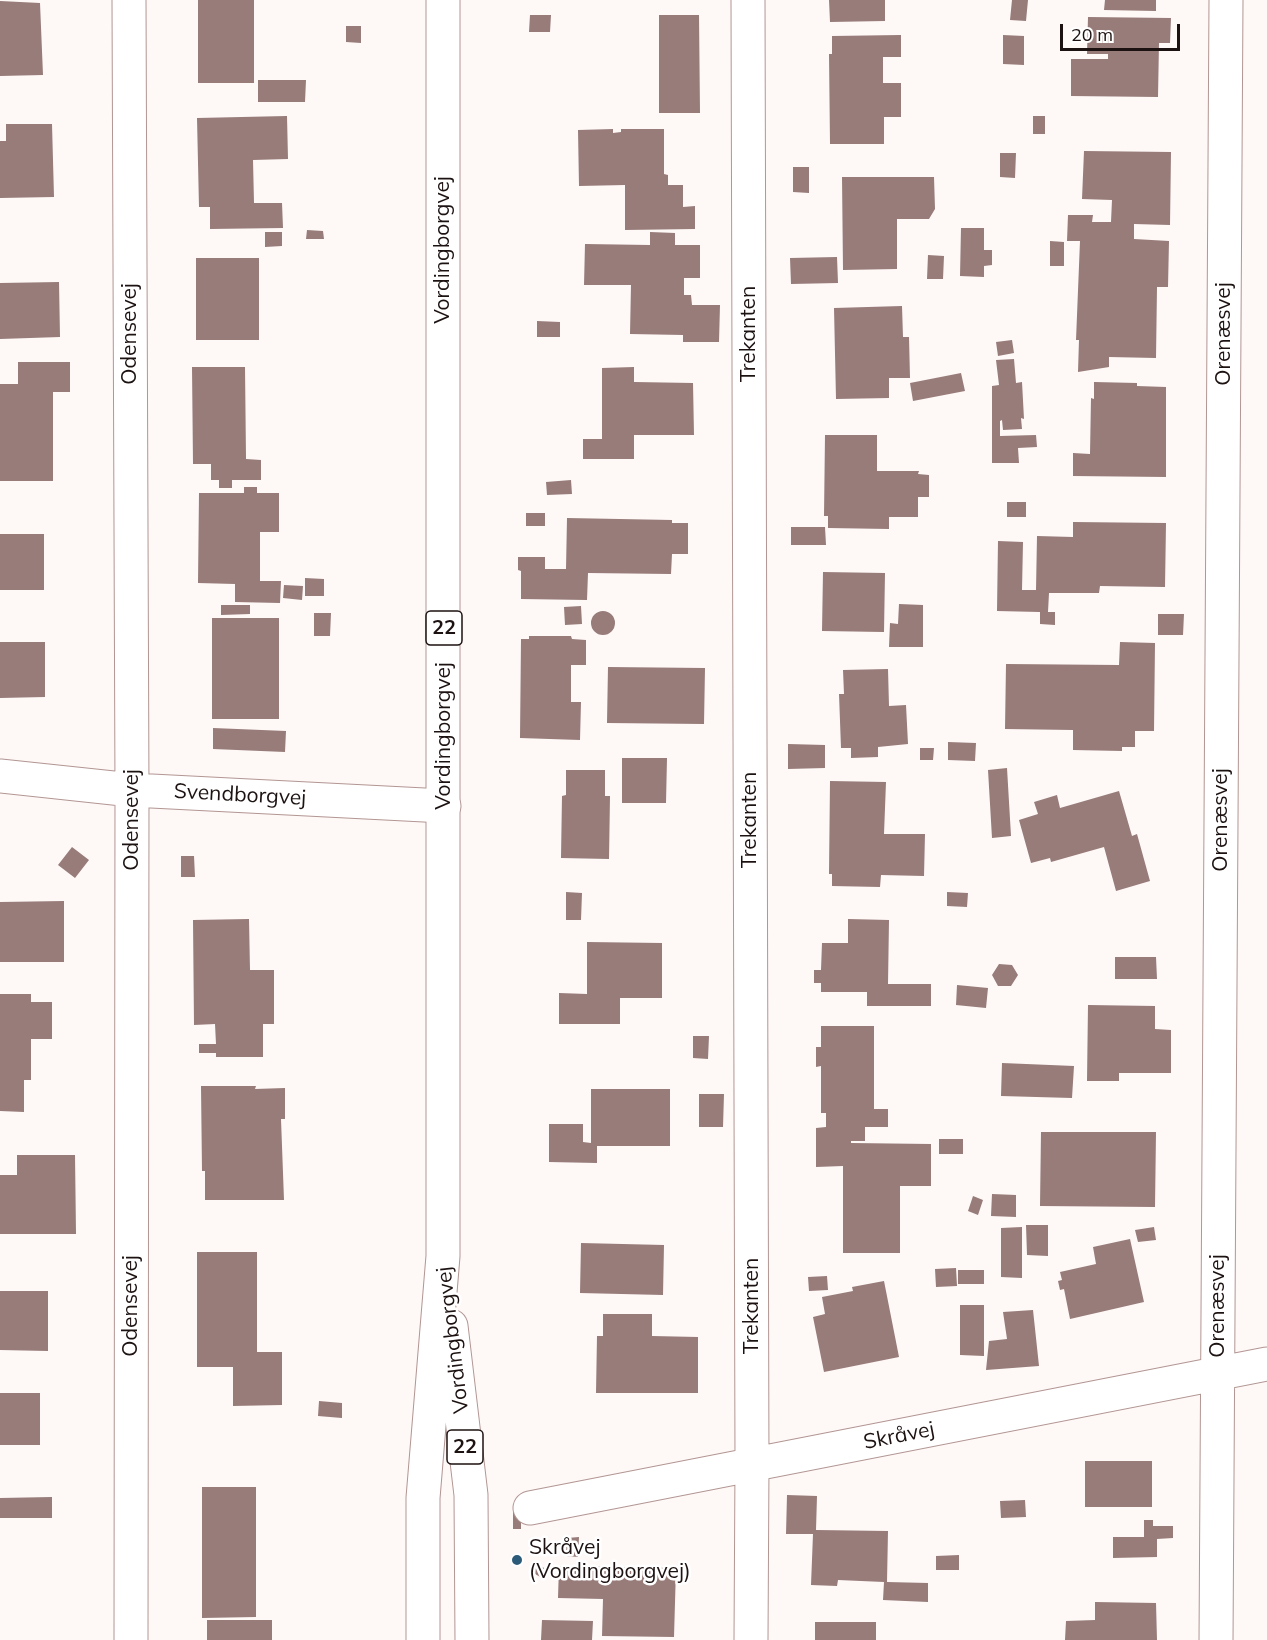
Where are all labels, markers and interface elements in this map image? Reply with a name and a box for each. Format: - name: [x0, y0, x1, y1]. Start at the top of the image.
- scale bar: [1063, 12, 1183, 50]
- text: 20 m: [1071, 23, 1113, 46]
- street label: Vordingborgvej: [430, 176, 456, 324]
- street label: Orenæsvej: [1211, 282, 1237, 386]
- street label: Odensevej: [117, 283, 143, 385]
- street label: Trekanten: [736, 286, 762, 382]
- road number: 22: [426, 611, 462, 645]
- street label: Vordingborgvej: [431, 662, 457, 810]
- street label: Orenæsvej: [1208, 768, 1234, 872]
- street label: Odensevej: [119, 769, 145, 871]
- street label: Trekanten: [737, 772, 763, 868]
- street label: Svendborgvej: [173, 779, 307, 811]
- street label: Orenæsvej: [1205, 1254, 1231, 1358]
- street label: Odensevej: [118, 1255, 144, 1357]
- street label: Trekanten: [739, 1258, 765, 1354]
- street label: Vordingborgvej: [431, 1265, 475, 1415]
- street label: Skråvej: [861, 1417, 937, 1455]
- road number: 22: [447, 1430, 483, 1464]
- place label: Skråvej (Vordingborgvej): [529, 1535, 691, 1585]
- marker: Skråvej (Vordingborgvej): [510, 1553, 524, 1567]

